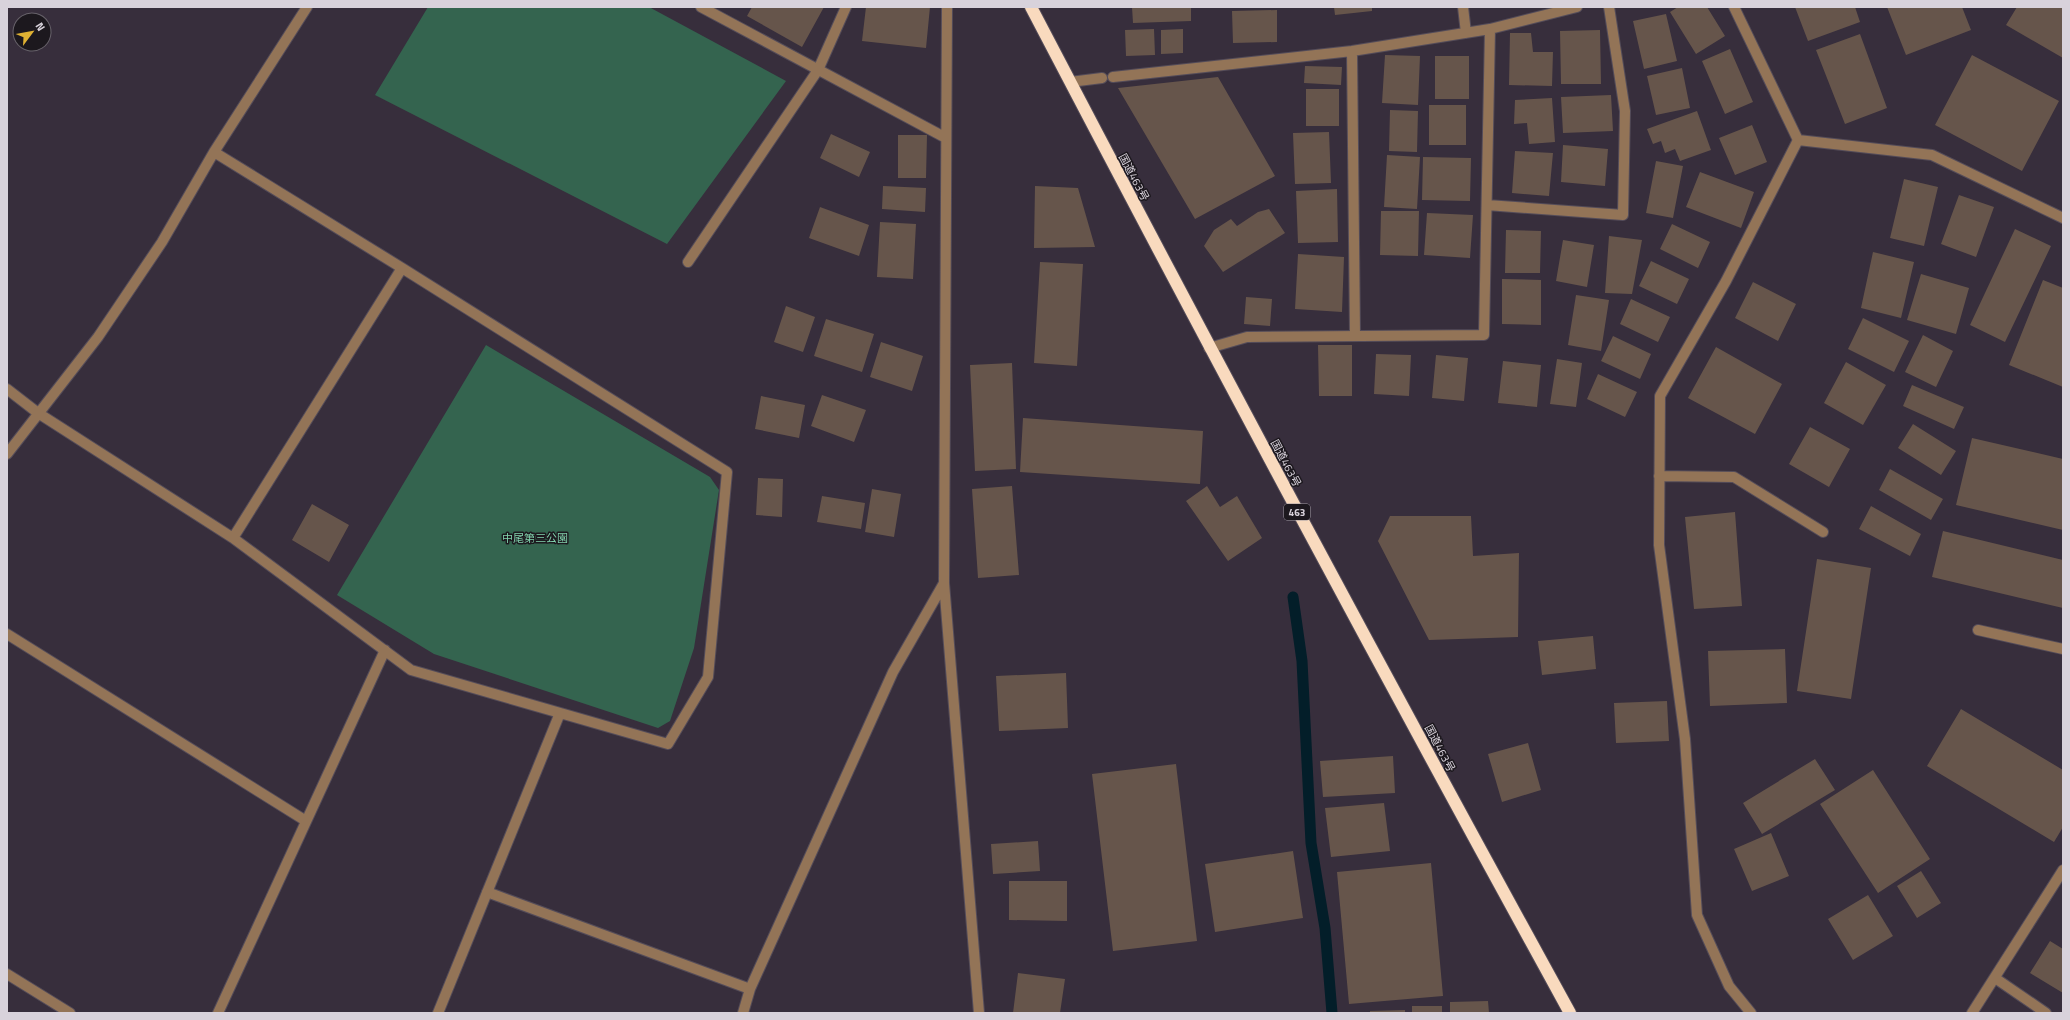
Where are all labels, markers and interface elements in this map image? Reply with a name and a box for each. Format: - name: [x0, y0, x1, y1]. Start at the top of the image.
- north arrow: [12, 12, 52, 52]
- text: N: [32, 19, 49, 34]
- street label: 国道463号: [1115, 151, 1153, 203]
- street label: 国道463号: [1267, 437, 1305, 489]
- road number: 463: [1284, 504, 1310, 520]
- park label: 中尾第三公園: [502, 530, 568, 546]
- street label: 国道463号: [1421, 722, 1459, 774]

